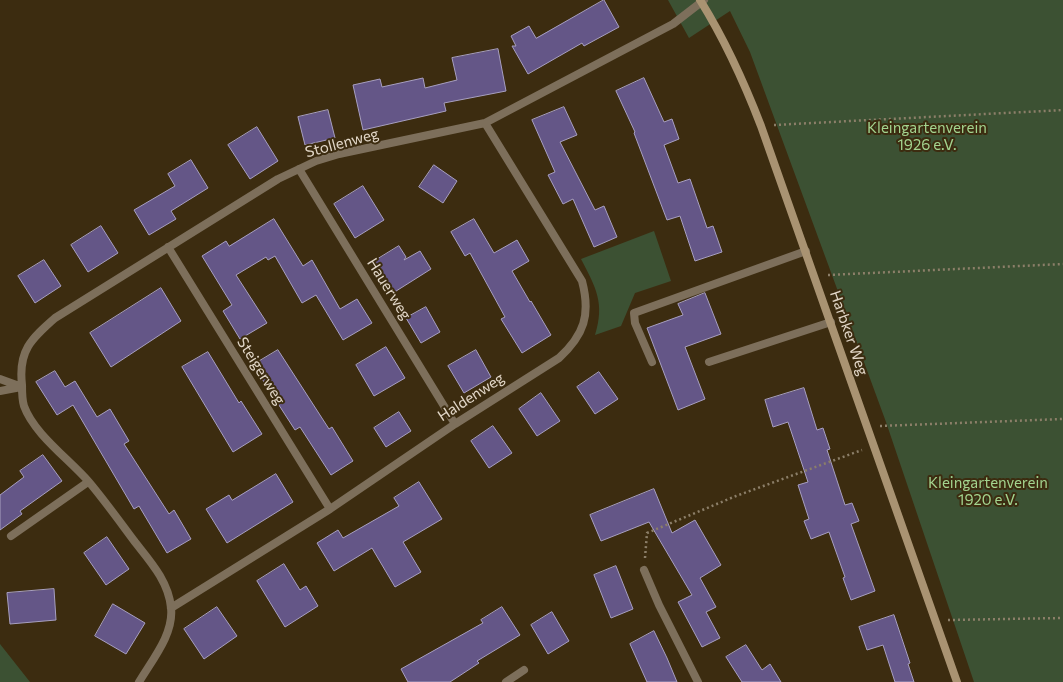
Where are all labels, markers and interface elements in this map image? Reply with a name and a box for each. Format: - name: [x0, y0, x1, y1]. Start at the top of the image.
- park label: Kleingartenverein 1926 e.V.: [867, 119, 987, 154]
- street label: Stollenweg: [303, 125, 381, 161]
- street label: Hauerweg: [363, 255, 415, 323]
- street label: Harbker Weg: [826, 288, 872, 378]
- street label: Steigerweg: [233, 334, 289, 408]
- street label: Haldenweg: [434, 369, 508, 425]
- park label: Kleingartenverein 1920 e.V.: [928, 474, 1048, 509]

